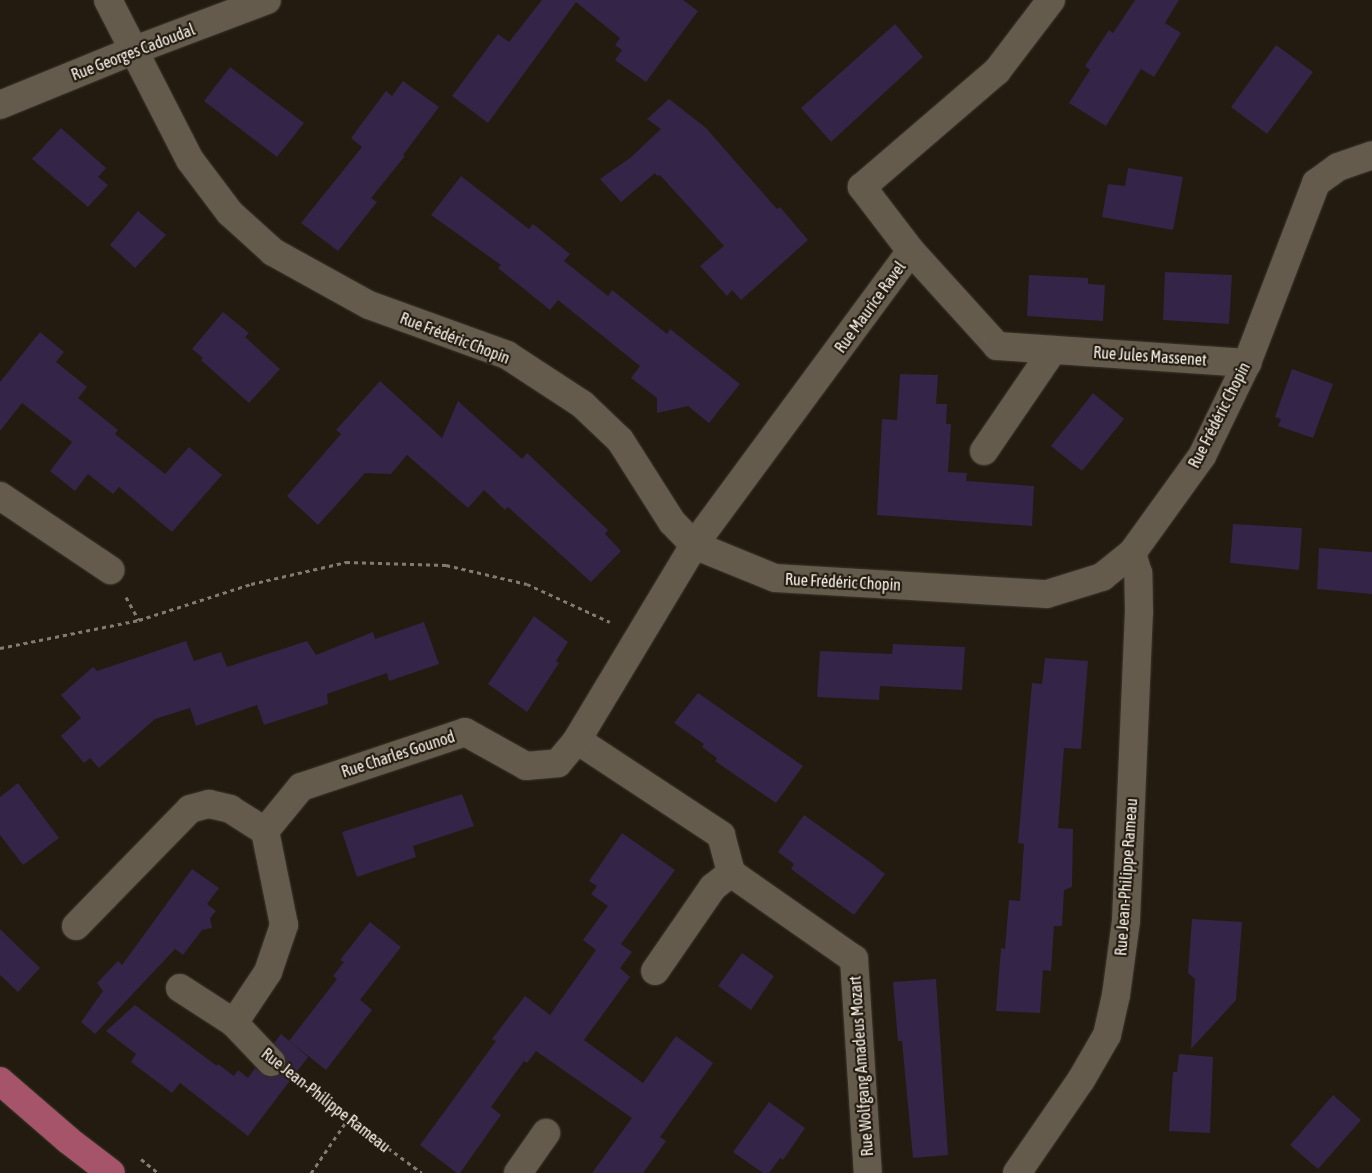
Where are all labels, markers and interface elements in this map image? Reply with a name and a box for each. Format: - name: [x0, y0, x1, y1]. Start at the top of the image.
- street label: Rue Georges Cadoudal: [68, 20, 198, 84]
- street label: Rue Maurice Ravel: [830, 258, 910, 356]
- street label: Rue Frédéric Chopin: [397, 308, 513, 368]
- street label: Rue Jules Massenet: [1093, 342, 1207, 370]
- street label: Rue Frédéric Chopin: [1184, 359, 1254, 471]
- street label: Rue Frédéric Chopin: [785, 569, 901, 595]
- street label: Rue Charles Gounod: [339, 727, 457, 781]
- street label: Rue Jean-Philippe Rameau: [1111, 798, 1141, 956]
- street label: Rue Wolfgang Amadeus Mozart: [845, 975, 877, 1157]
- street label: Rue Jean-Philippe Rameau: [258, 1044, 394, 1156]

